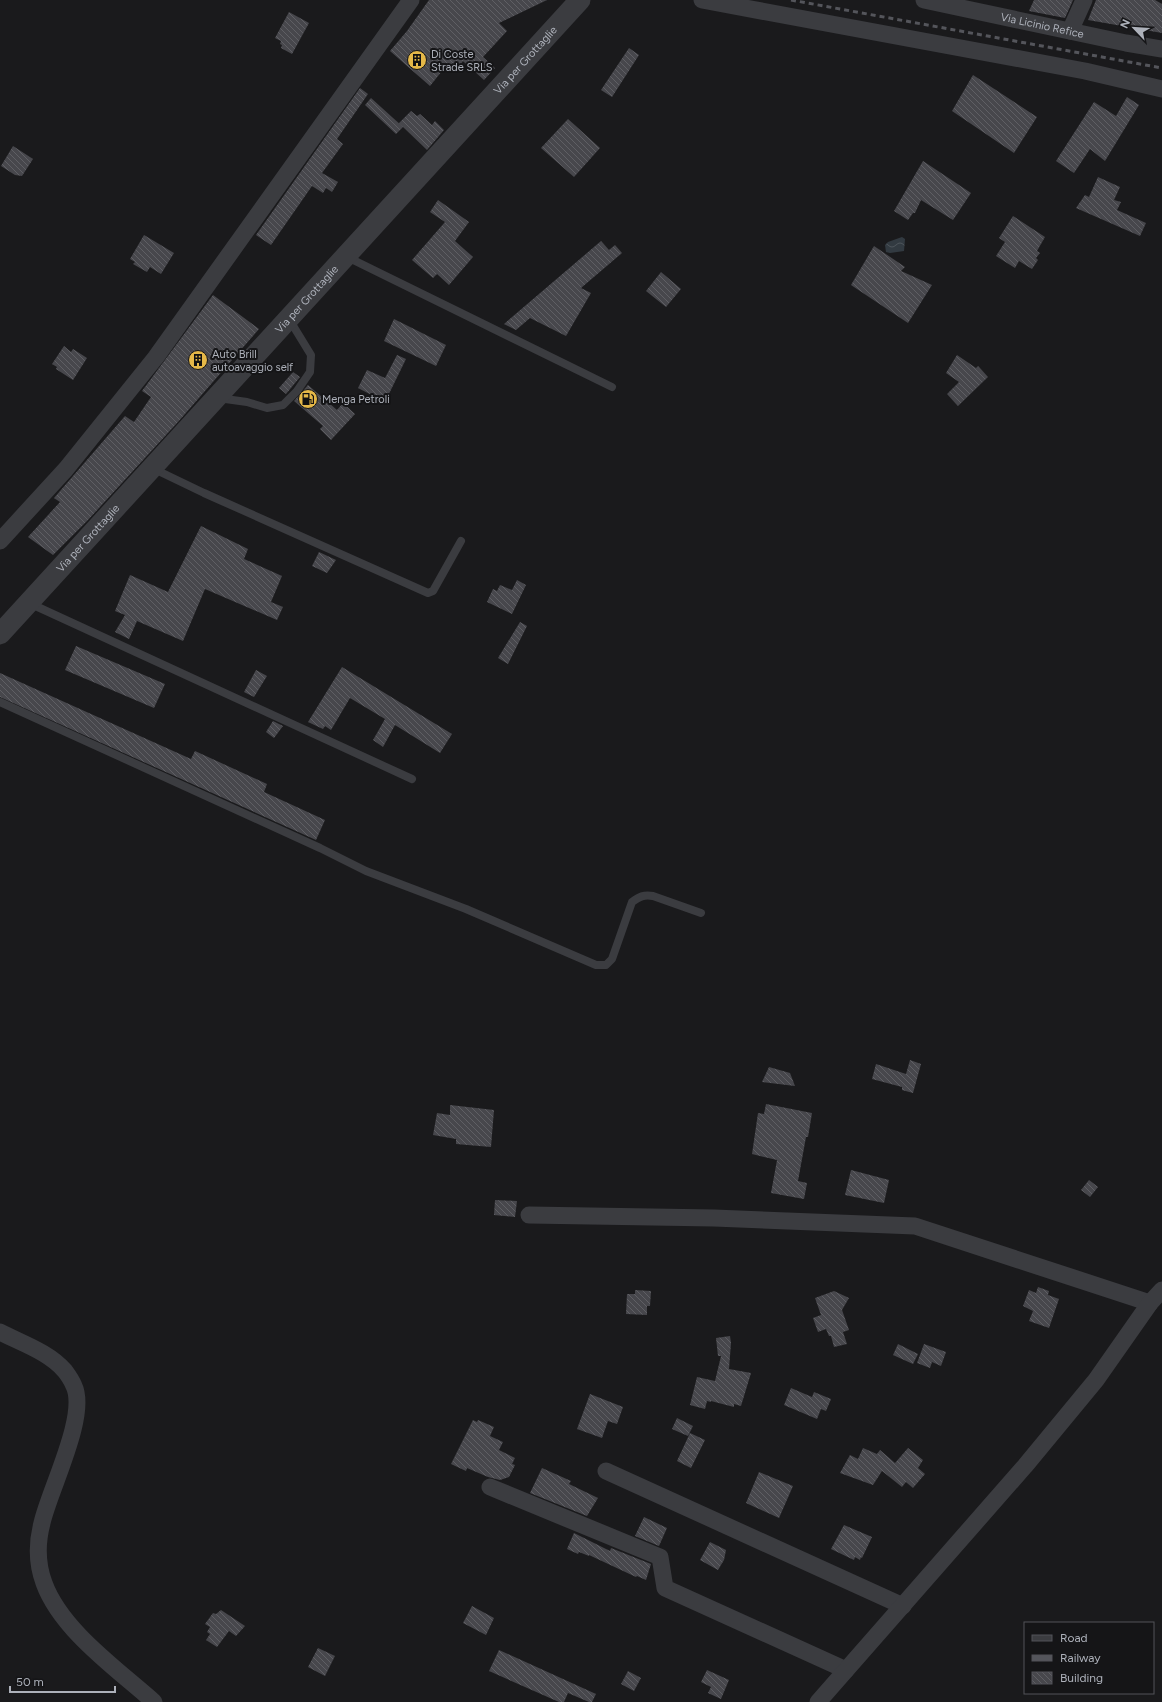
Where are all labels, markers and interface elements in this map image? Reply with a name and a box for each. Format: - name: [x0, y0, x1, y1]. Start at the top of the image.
- north arrow: [1114, 8, 1154, 48]
- street label: Via Licinio Refice: [1000, 10, 1085, 40]
- text: N: [1118, 17, 1133, 31]
- street label: Via per Grottaglie: [491, 23, 559, 97]
- place label: Di Coste Strade SRLS: [431, 48, 493, 74]
- building icon: Di Coste Strade SRLS: [406, 49, 428, 71]
- street label: Via per Grottaglie: [272, 262, 341, 336]
- place label: Auto Brill autoavaggio self: [212, 348, 294, 374]
- building icon: Auto Brill autoavaggio self: [187, 349, 209, 371]
- fuel station icon: Menga Petroli: [297, 388, 319, 410]
- place label: Menga Petroli: [322, 393, 390, 406]
- street label: Via per Grottaglie: [53, 501, 122, 575]
- legend: [1024, 1622, 1154, 1694]
- text: Road: [1060, 1631, 1088, 1645]
- text: Railway: [1060, 1651, 1101, 1665]
- scale bar: [10, 1668, 115, 1694]
- text: Building: [1060, 1671, 1103, 1685]
- text: 50 m: [16, 1675, 44, 1689]

